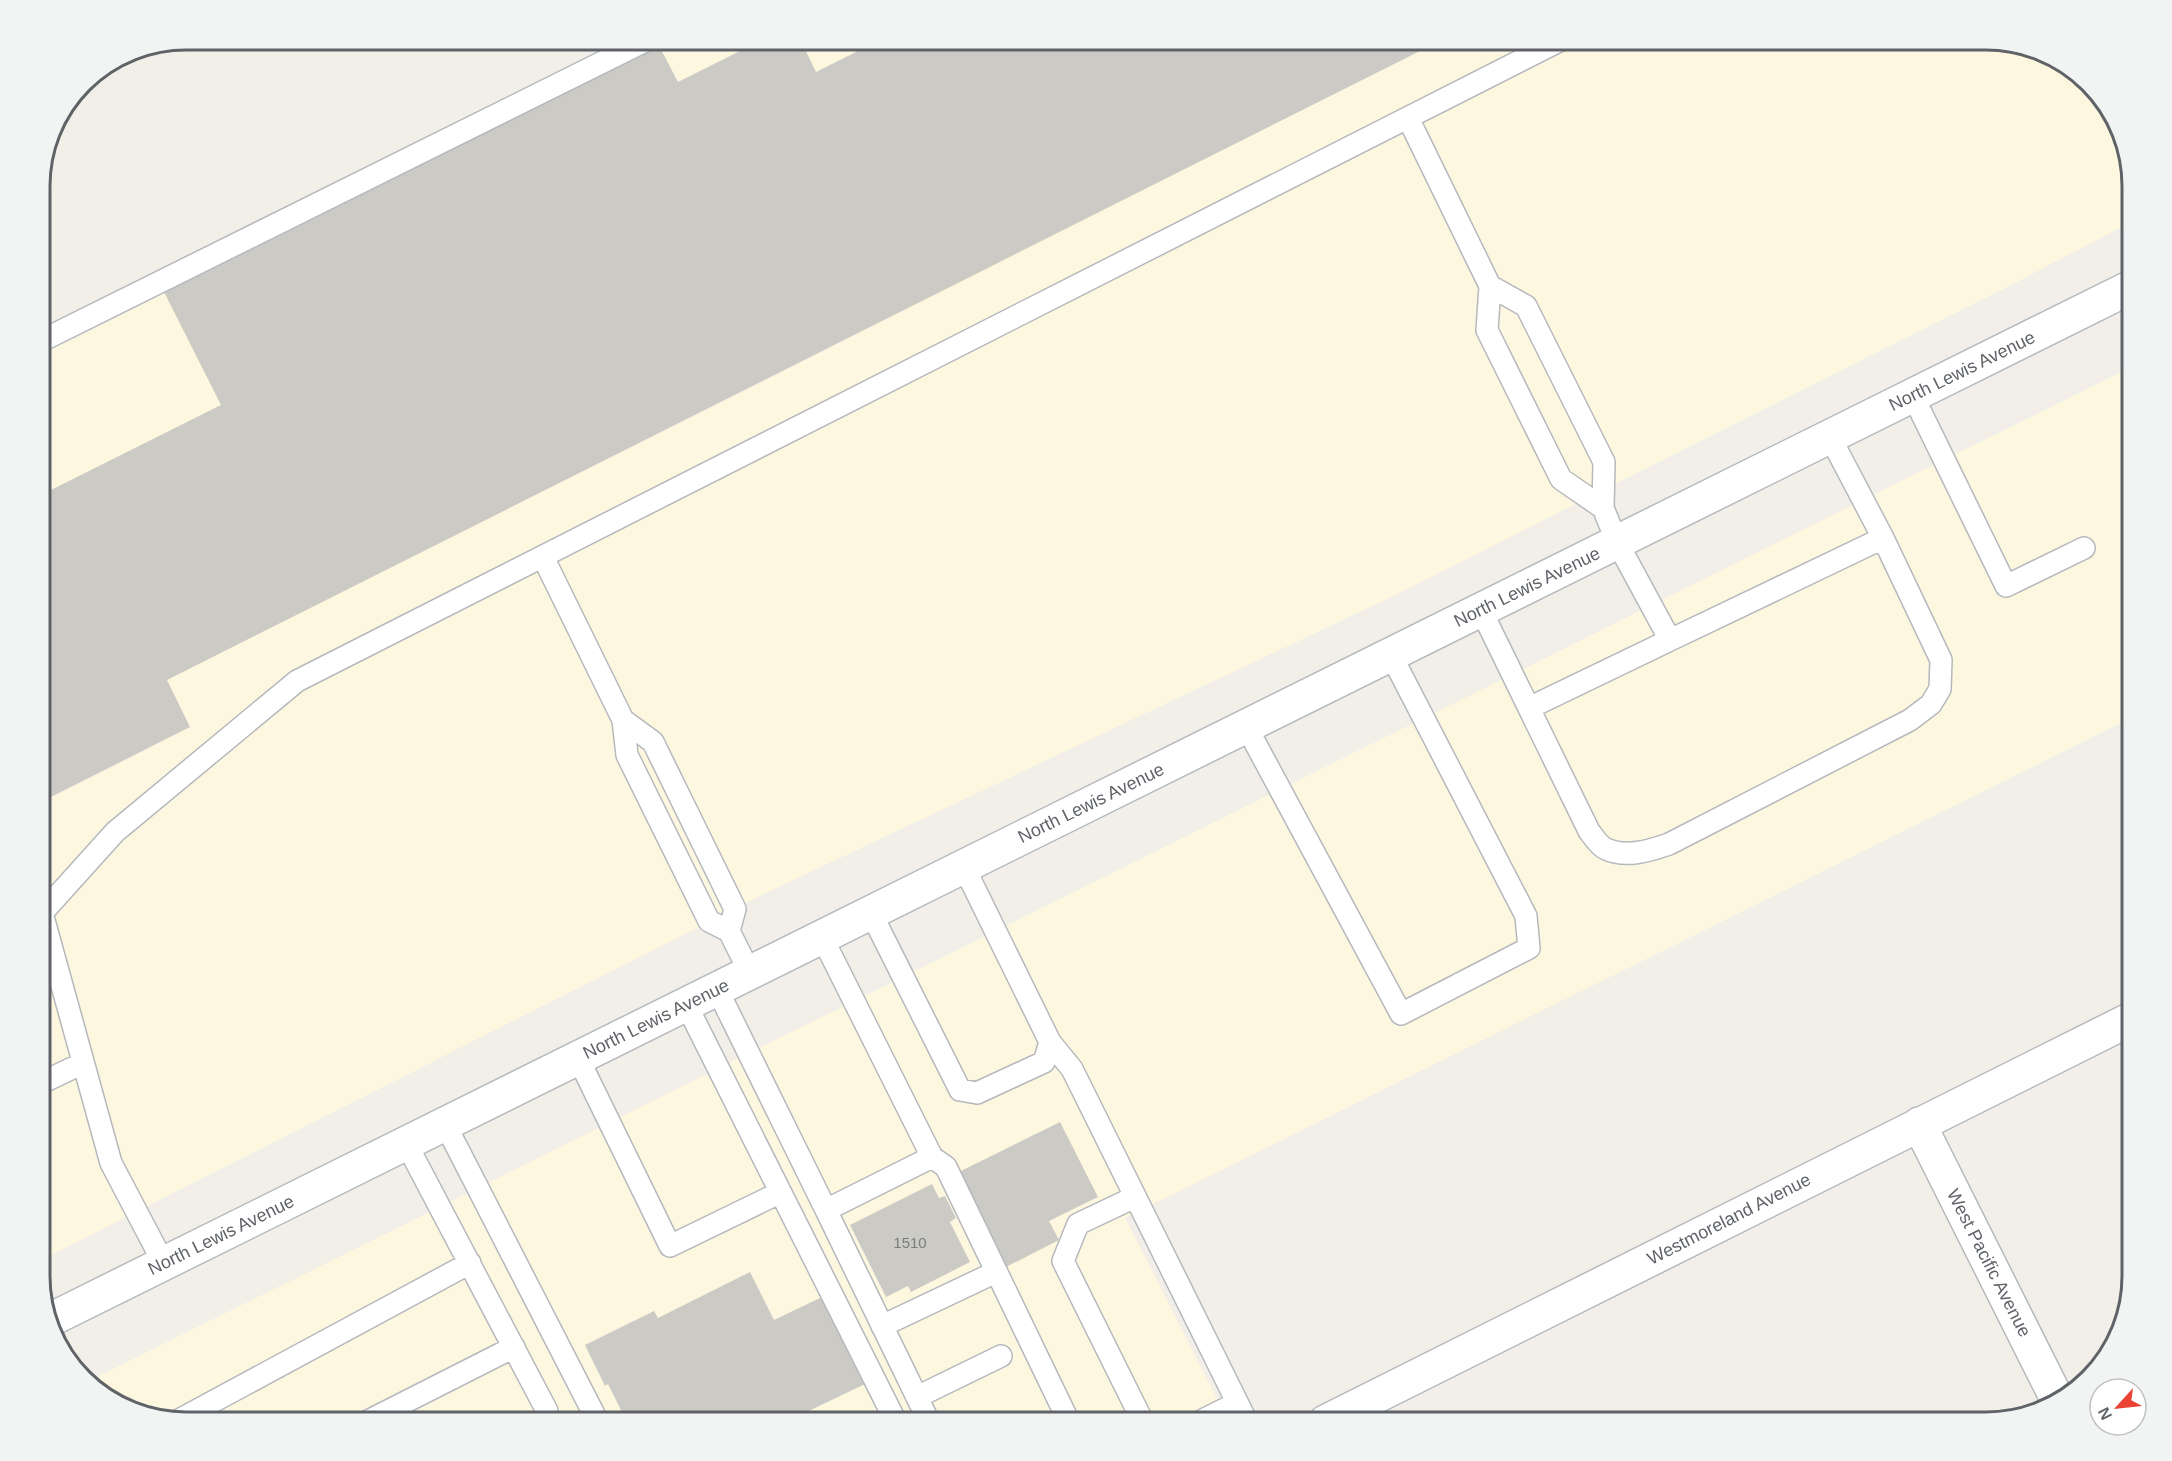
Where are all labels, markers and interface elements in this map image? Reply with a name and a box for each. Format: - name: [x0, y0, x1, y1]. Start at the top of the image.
- street label: North Lewis Avenue: [1886, 327, 2038, 415]
- street label: North Lewis Avenue: [1451, 543, 1603, 631]
- street label: North Lewis Avenue: [1015, 759, 1167, 847]
- street label: North Lewis Avenue: [580, 975, 732, 1063]
- street label: Westmoreland Avenue: [1644, 1169, 1814, 1269]
- street label: West Pacific Avenue: [1943, 1186, 2035, 1340]
- street label: North Lewis Avenue: [145, 1191, 297, 1279]
- house number: 1510: [893, 1234, 927, 1251]
- north arrow: [2088, 1377, 2148, 1437]
- text: N: [2095, 1405, 2115, 1423]

